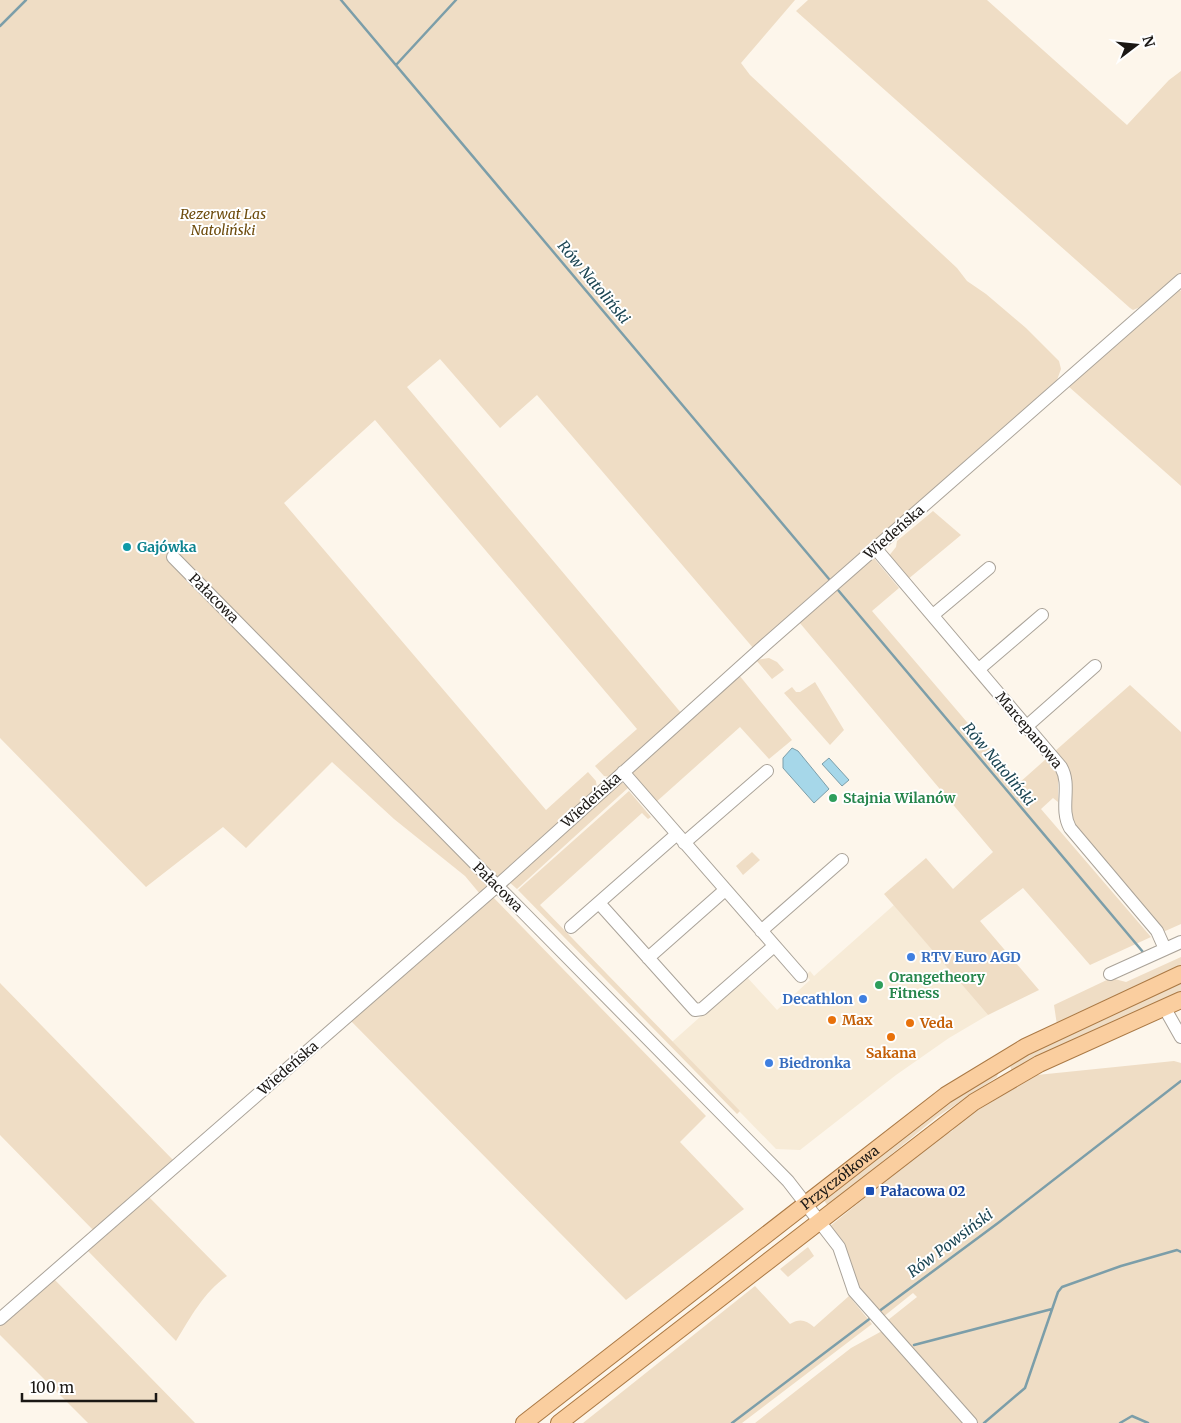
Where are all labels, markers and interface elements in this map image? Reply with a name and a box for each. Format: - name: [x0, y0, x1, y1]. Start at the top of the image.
- north arrow: [1111, 20, 1161, 70]
- text: N: [1138, 34, 1159, 49]
- park label: Rezerwat Las Natoliński: [180, 205, 266, 239]
- water label: Rów Natoliński: [554, 236, 634, 328]
- street label: Wiedeńska: [859, 501, 928, 564]
- place label: Gajówka: [137, 538, 197, 556]
- marker: Gajówka: [121, 541, 133, 553]
- street label: Pałacowa: [185, 569, 243, 627]
- street label: Marcepanowa: [992, 688, 1067, 772]
- water label: Rów Natoliński: [959, 718, 1039, 810]
- street label: Wiedeńska: [557, 768, 625, 832]
- place label: Stajnia Wilanów: [843, 789, 956, 807]
- marker: Stajnia Wilanów: [827, 792, 839, 804]
- street label: Pałacowa: [469, 858, 527, 916]
- place label: RTV Euro AGD: [921, 948, 1021, 966]
- marker: RTV Euro AGD: [905, 951, 917, 963]
- place label: Orangetheory Fitness: [889, 968, 986, 1002]
- marker: Orangetheory Fitness: [873, 979, 885, 991]
- place label: Decathlon: [782, 990, 853, 1008]
- marker: Decathlon: [857, 993, 869, 1005]
- place label: Max: [842, 1011, 873, 1029]
- marker: Max: [826, 1014, 838, 1026]
- place label: Veda: [919, 1014, 953, 1032]
- marker: Veda: [904, 1017, 916, 1029]
- marker: Sakana: [885, 1031, 897, 1043]
- street label: Wiedeńska: [253, 1037, 322, 1100]
- place label: Sakana: [866, 1044, 916, 1062]
- place label: Biedronka: [779, 1054, 851, 1072]
- marker: Biedronka: [763, 1057, 775, 1069]
- street label: Przyczółkowa: [797, 1141, 883, 1214]
- place label: Pałacowa 02: [880, 1182, 966, 1200]
- marker: Pałacowa 02: [864, 1185, 876, 1197]
- water label: Rów Powsiński: [904, 1205, 996, 1281]
- scale bar: [22, 1370, 156, 1402]
- text: 100 m: [30, 1378, 74, 1397]

